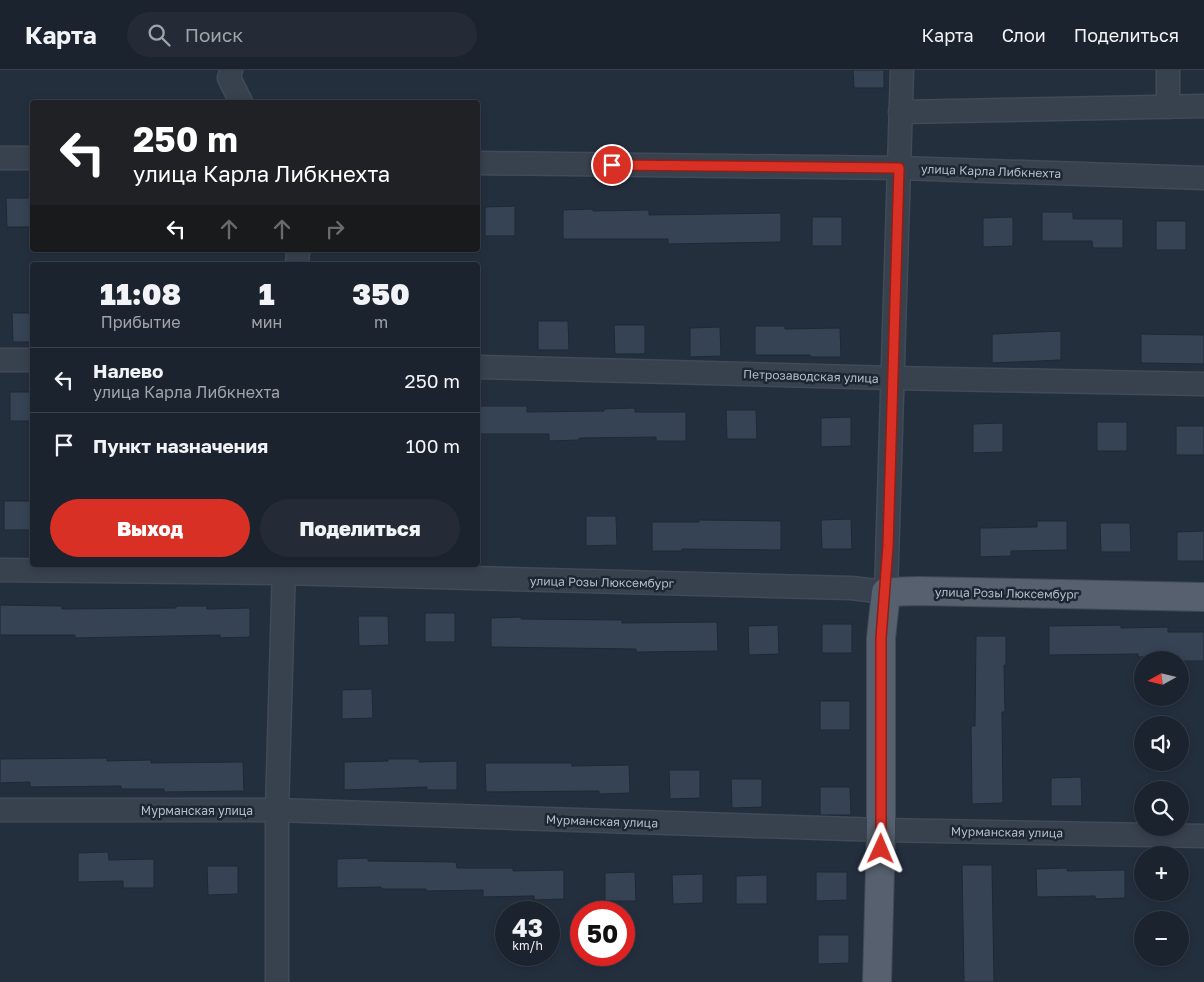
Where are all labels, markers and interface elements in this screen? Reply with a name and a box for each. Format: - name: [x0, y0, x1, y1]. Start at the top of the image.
- search box: [127, 12, 477, 57]
- text: Карта: [25, 20, 97, 49]
- icon: search: [145, 21, 173, 49]
- text: Поиск: [185, 23, 243, 46]
- text: Карта: [922, 24, 974, 46]
- text: Слои: [1002, 24, 1046, 46]
- text: Поделиться: [1074, 24, 1179, 46]
- text: 250 m: [133, 118, 238, 160]
- icon: left: [50, 120, 115, 185]
- pin: [591, 144, 633, 186]
- icon: arrive: [598, 151, 626, 179]
- text: улица Карла Либкнехта: [133, 160, 390, 187]
- street label: улица Карла Либкнехта: [921, 161, 1061, 181]
- icon: left: [162, 215, 190, 243]
- icon: ahead: [215, 215, 243, 243]
- icon: ahead: [268, 215, 296, 243]
- icon: right: [321, 215, 349, 243]
- text: 11:08: [100, 276, 181, 312]
- text: 1: [259, 276, 275, 312]
- text: 350: [352, 276, 410, 312]
- text: Прибытие: [101, 312, 180, 332]
- text: мин: [251, 312, 282, 332]
- text: m: [374, 312, 388, 332]
- text: Налево: [93, 359, 163, 382]
- icon: left: [50, 366, 78, 394]
- street label: Петрозаводская улица: [743, 366, 879, 386]
- text: 250 m: [405, 369, 460, 392]
- text: улица Карла Либкнехта: [93, 382, 280, 402]
- icon: arrive: [50, 431, 78, 459]
- text: Пункт назначения: [93, 434, 268, 457]
- text: 100 m: [406, 434, 460, 457]
- button: Выход: [50, 499, 250, 557]
- button: Поделиться: [260, 499, 460, 557]
- street label: улица Розы Люксембург: [530, 573, 675, 591]
- street label: улица Розы Люксембург: [935, 584, 1080, 602]
- north arrow: [1134, 651, 1189, 706]
- map controls: [1134, 651, 1189, 966]
- button: sound: [1134, 716, 1189, 771]
- button: search: [1134, 781, 1189, 836]
- street label: Мурманская улица: [141, 803, 253, 818]
- street label: Мурманская улица: [546, 812, 658, 830]
- position arrow: [854, 822, 906, 874]
- street label: Мурманская улица: [951, 824, 1063, 840]
- button: +: [1134, 846, 1189, 901]
- speed limit sign: 50: [570, 901, 635, 966]
- button: −: [1134, 911, 1189, 966]
- text: 43: [512, 912, 543, 943]
- text: km/h: [512, 938, 543, 953]

